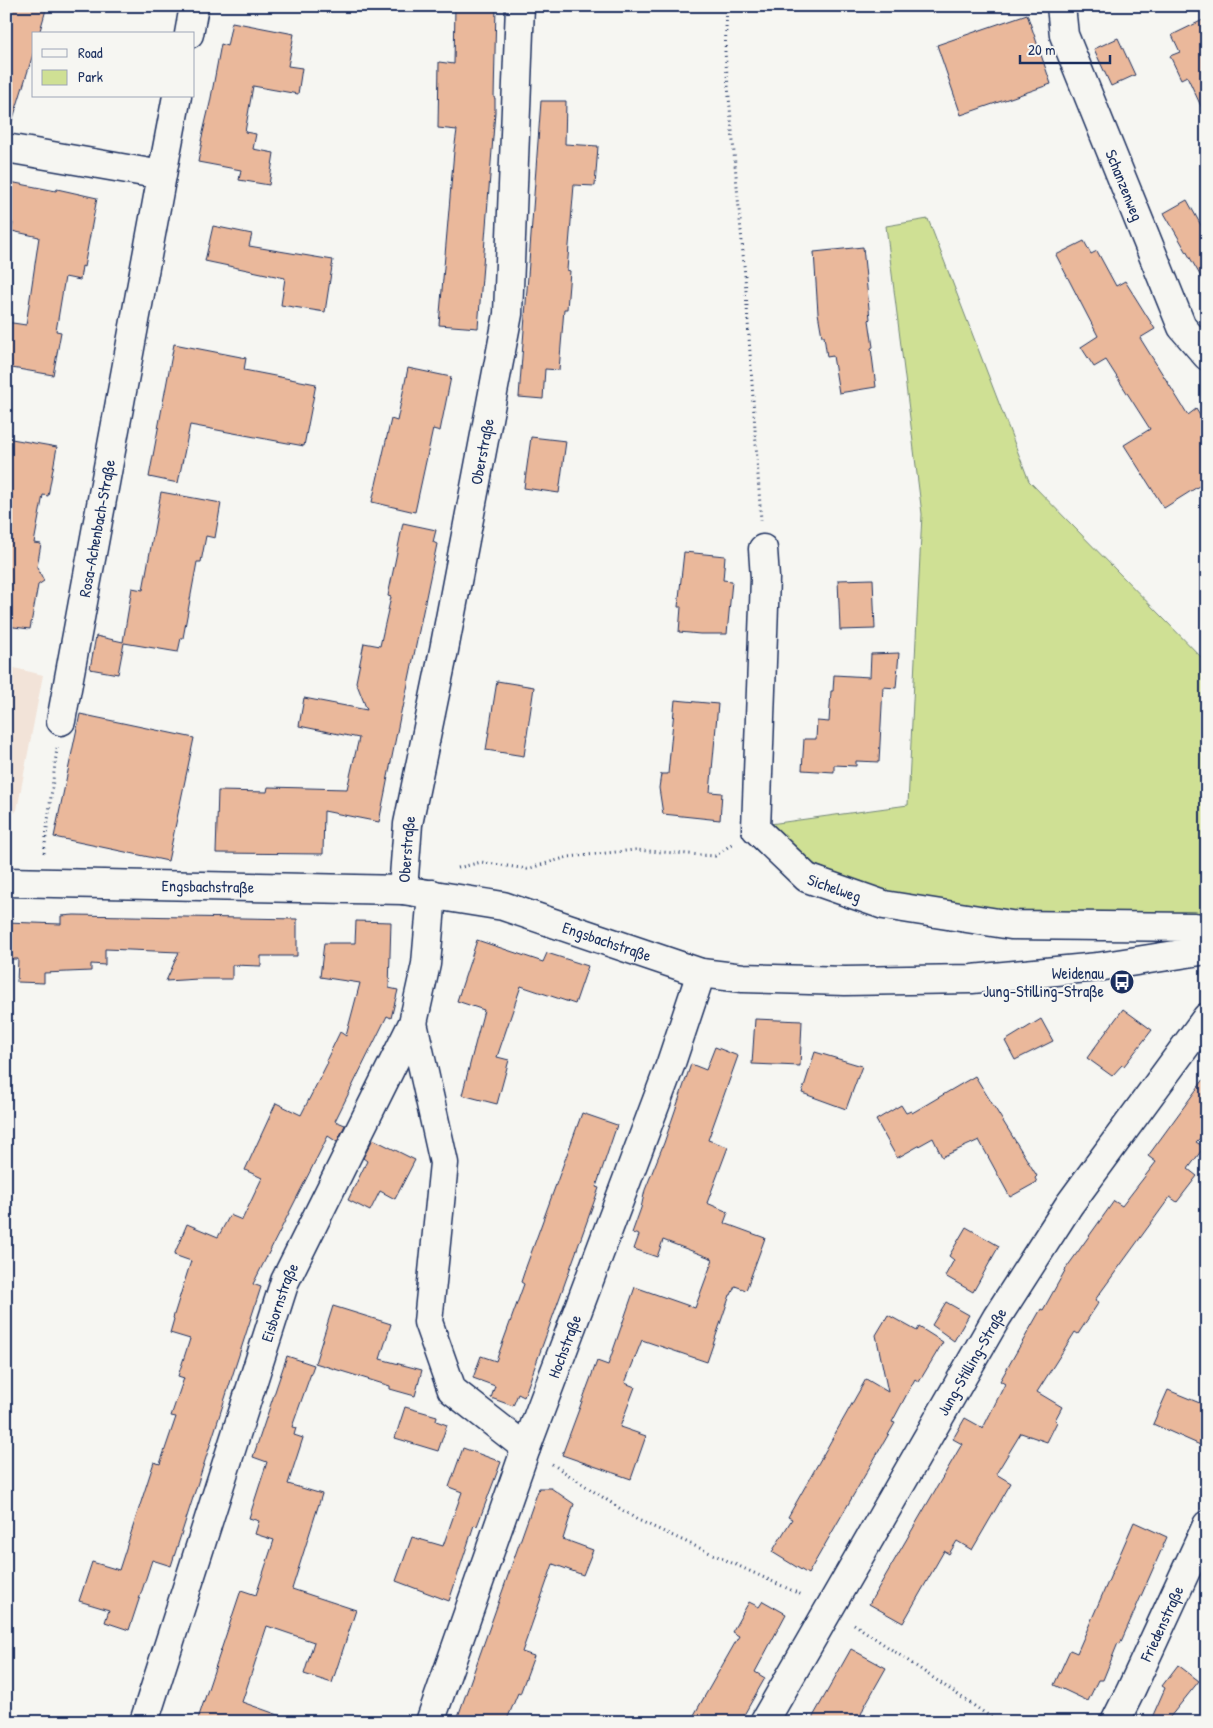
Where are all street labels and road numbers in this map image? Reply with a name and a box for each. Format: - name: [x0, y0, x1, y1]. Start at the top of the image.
- street label: Schanzenweg: [1100, 146, 1149, 224]
- street label: Oberstraße: [465, 416, 499, 486]
- street label: Rosa-Achenbach-Straße: [73, 457, 120, 599]
- street label: Oberstraße: [393, 813, 421, 883]
- street label: Sichelweg: [805, 868, 864, 907]
- street label: Engsbachstraße: [162, 874, 255, 898]
- street label: Engsbachstraße: [560, 916, 655, 967]
- street label: Eisbornstraße: [255, 1258, 304, 1344]
- street label: Jung-Stilling-Straße: [932, 1303, 1012, 1419]
- street label: Hochstraße: [542, 1311, 586, 1381]
- street label: Friedenstraße: [1134, 1582, 1189, 1666]

